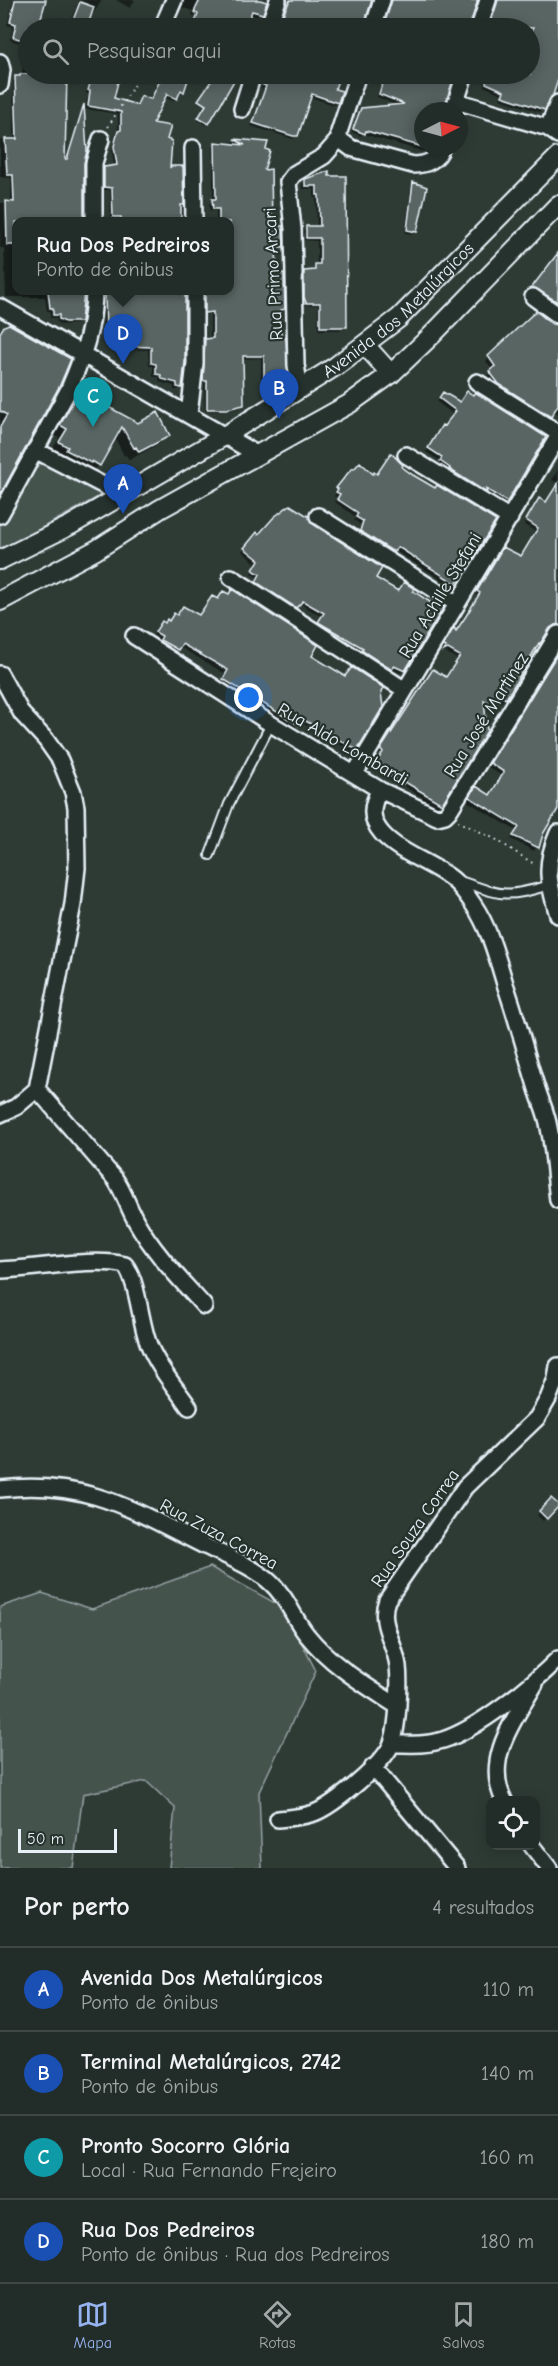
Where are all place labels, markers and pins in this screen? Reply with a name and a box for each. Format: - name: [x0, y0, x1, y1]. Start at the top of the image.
- pin: D: [104, 314, 142, 364]
- pin: B: [260, 370, 298, 419]
- pin: C: [74, 378, 112, 427]
- pin: A: [104, 464, 142, 514]

